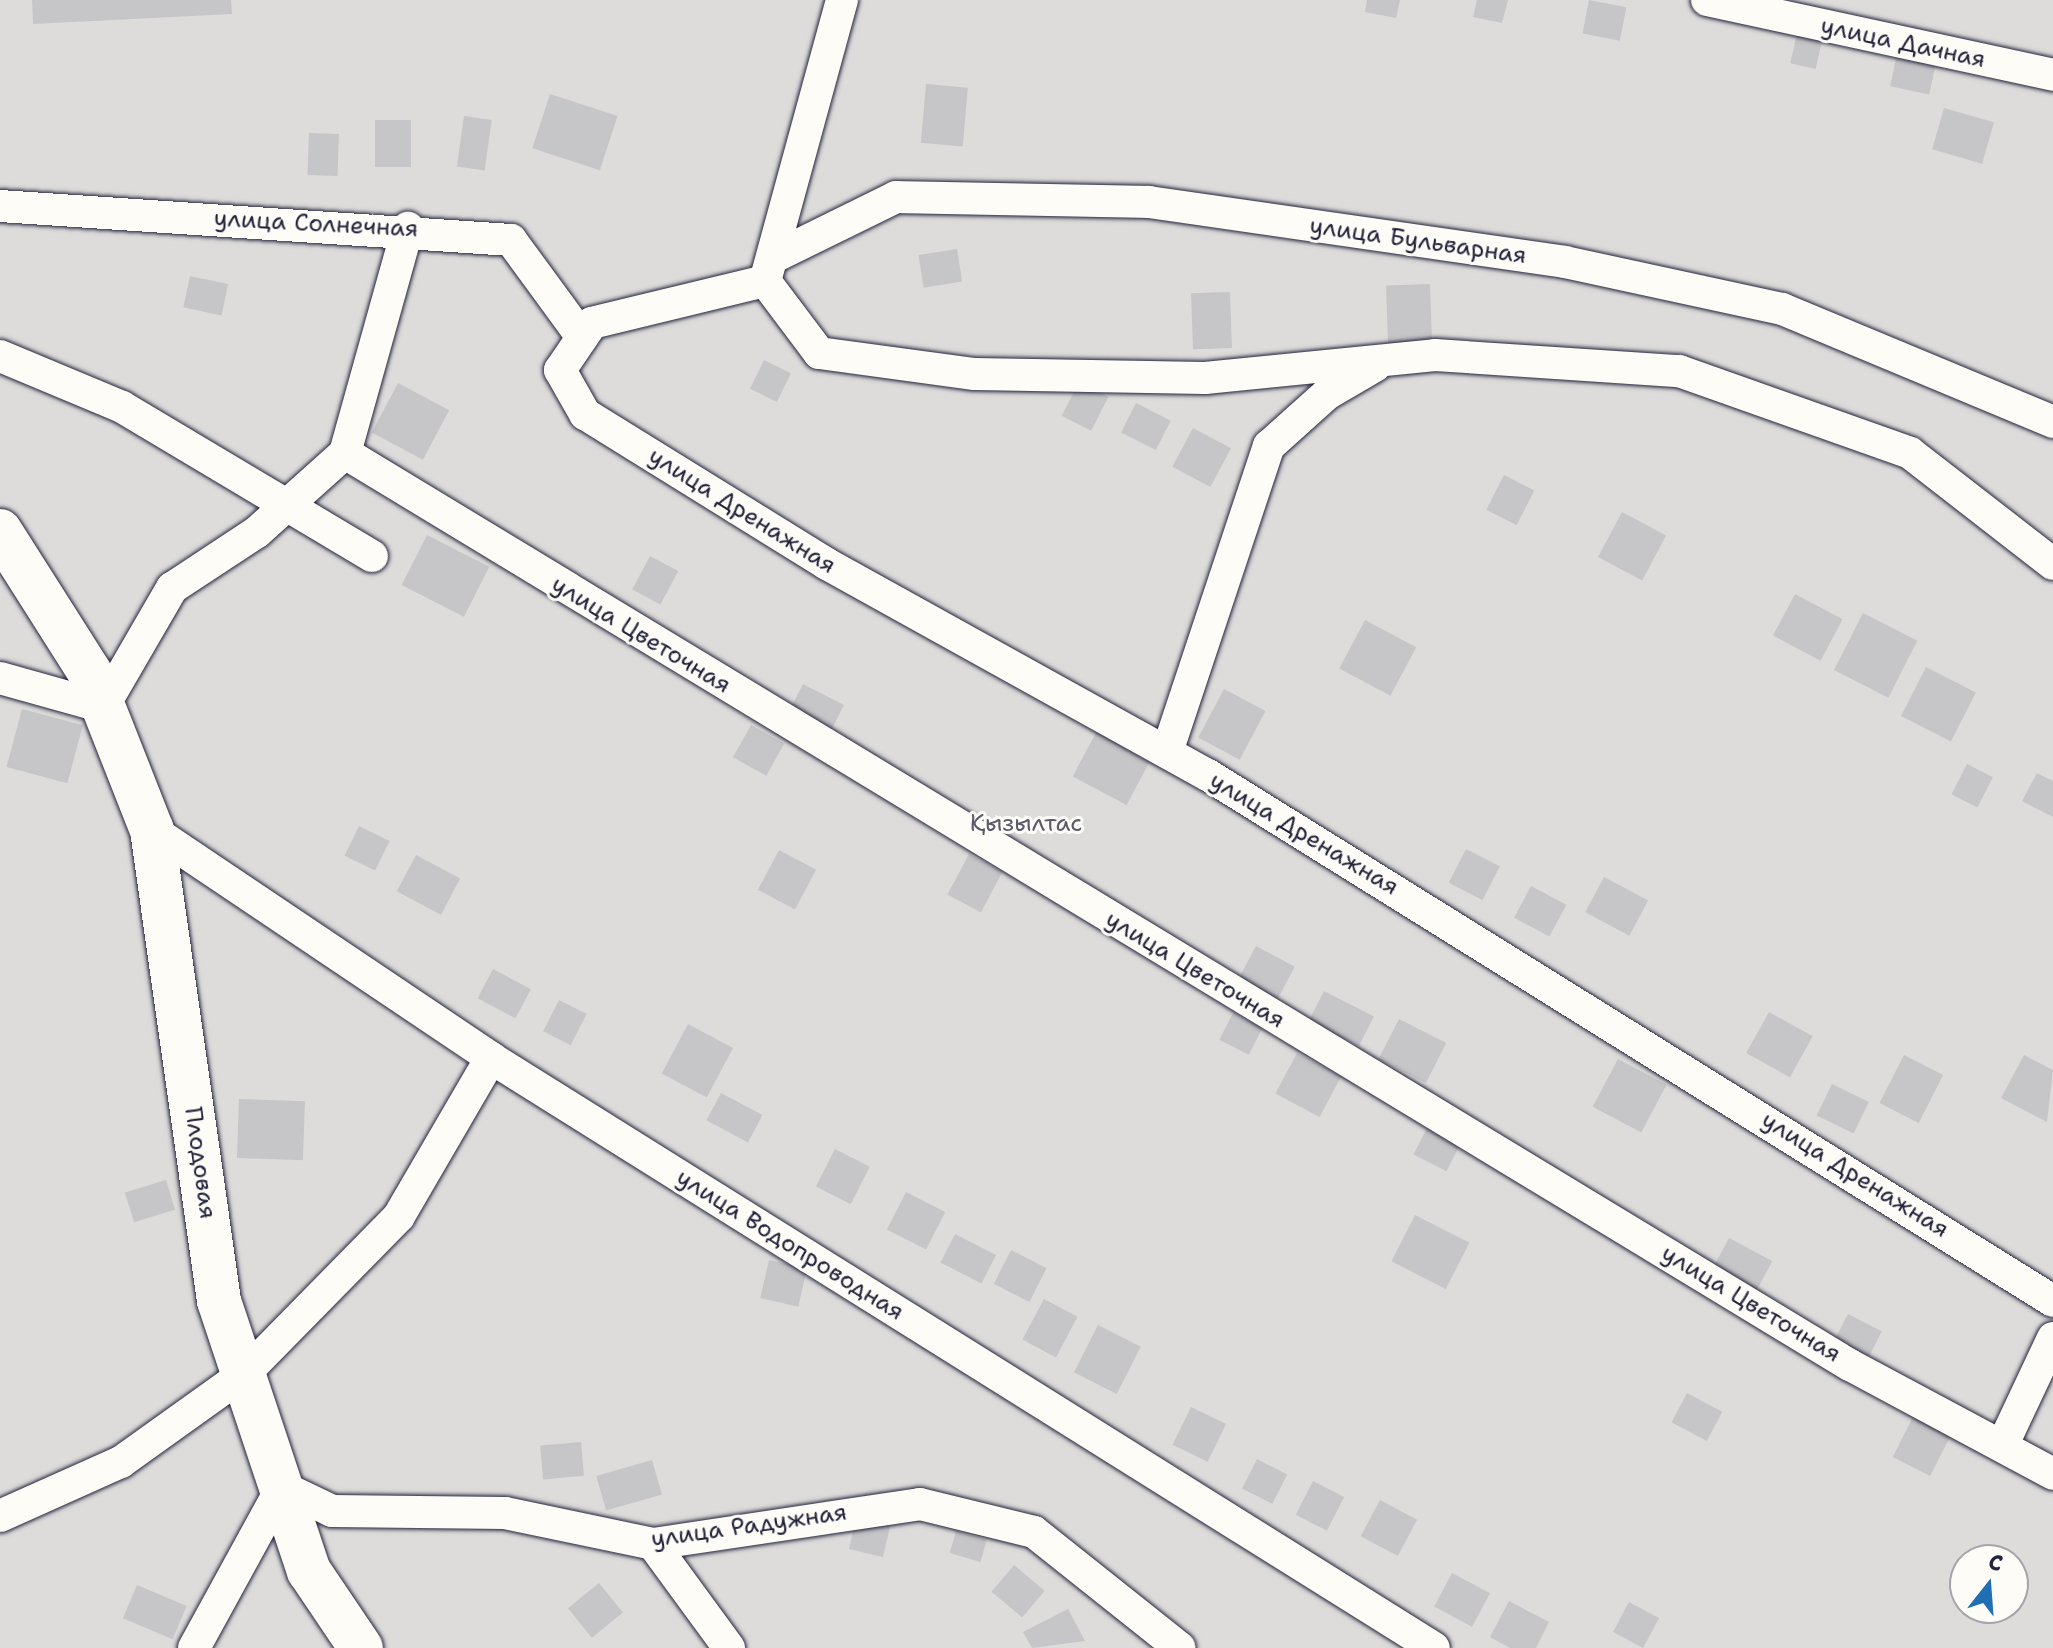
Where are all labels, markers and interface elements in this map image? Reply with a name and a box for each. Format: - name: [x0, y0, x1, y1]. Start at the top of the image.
- street label: улица Дачная: [1818, 11, 1988, 75]
- street label: улица Солнечная: [213, 204, 419, 244]
- street label: улица Бульварная: [1308, 212, 1528, 270]
- street label: улица Дренажная: [643, 442, 841, 580]
- street label: улица Цветочная: [546, 570, 736, 700]
- street label: улица Дренажная: [1204, 766, 1404, 902]
- park label: Қызылтас: [970, 810, 1082, 838]
- street label: улица Цветочная: [1100, 905, 1290, 1035]
- street label: Плодовая: [178, 1105, 222, 1221]
- street label: улица Дренажная: [1756, 1106, 1954, 1244]
- street label: улица Водопроводная: [671, 1163, 909, 1327]
- street label: улица Цветочная: [1656, 1239, 1846, 1369]
- street label: улица Радужная: [649, 1498, 849, 1554]
- north arrow: [1949, 1544, 2029, 1624]
- text: С: [1985, 1547, 2006, 1578]

